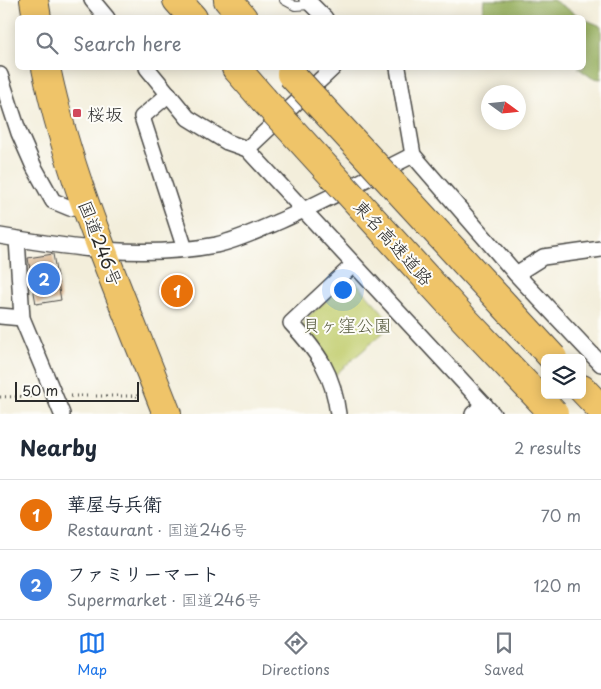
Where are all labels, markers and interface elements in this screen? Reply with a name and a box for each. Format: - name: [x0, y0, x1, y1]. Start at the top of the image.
- search box: [15, 15, 586, 70]
- icon: search: [33, 29, 61, 57]
- text: Search here: [73, 29, 182, 57]
- north arrow: [481, 85, 526, 130]
- place label: 桜坂: [87, 100, 123, 127]
- marker: 桜坂: [71, 107, 83, 119]
- street label: 東名高速道路: [348, 193, 440, 291]
- street label: 国道246号: [72, 196, 130, 290]
- pin: 2: [28, 260, 60, 298]
- pin: 1: [161, 272, 193, 310]
- your location: [330, 277, 356, 303]
- park label: 貝ヶ窪公園: [302, 311, 392, 338]
- map controls: [541, 354, 586, 399]
- button: layers: [541, 354, 586, 399]
- scale bar: [15, 379, 139, 402]
- text: 50 m: [22, 380, 58, 401]
- text: Nearby: [20, 431, 97, 463]
- text: 2 results: [514, 435, 581, 459]
- text: 華屋与兵衛: [67, 489, 162, 517]
- text: 1: [32, 503, 40, 527]
- text: 70 m: [541, 503, 581, 527]
- text: Restaurant · 国道246号: [67, 517, 247, 541]
- text: ファミリーマート: [67, 559, 220, 587]
- text: 2: [30, 573, 42, 597]
- text: 120 m: [534, 573, 581, 597]
- text: Supermarket · 国道246号: [67, 587, 261, 611]
- tab: Map: [77, 629, 107, 680]
- tab: Directions: [262, 629, 330, 680]
- tab: Saved: [484, 629, 524, 680]

